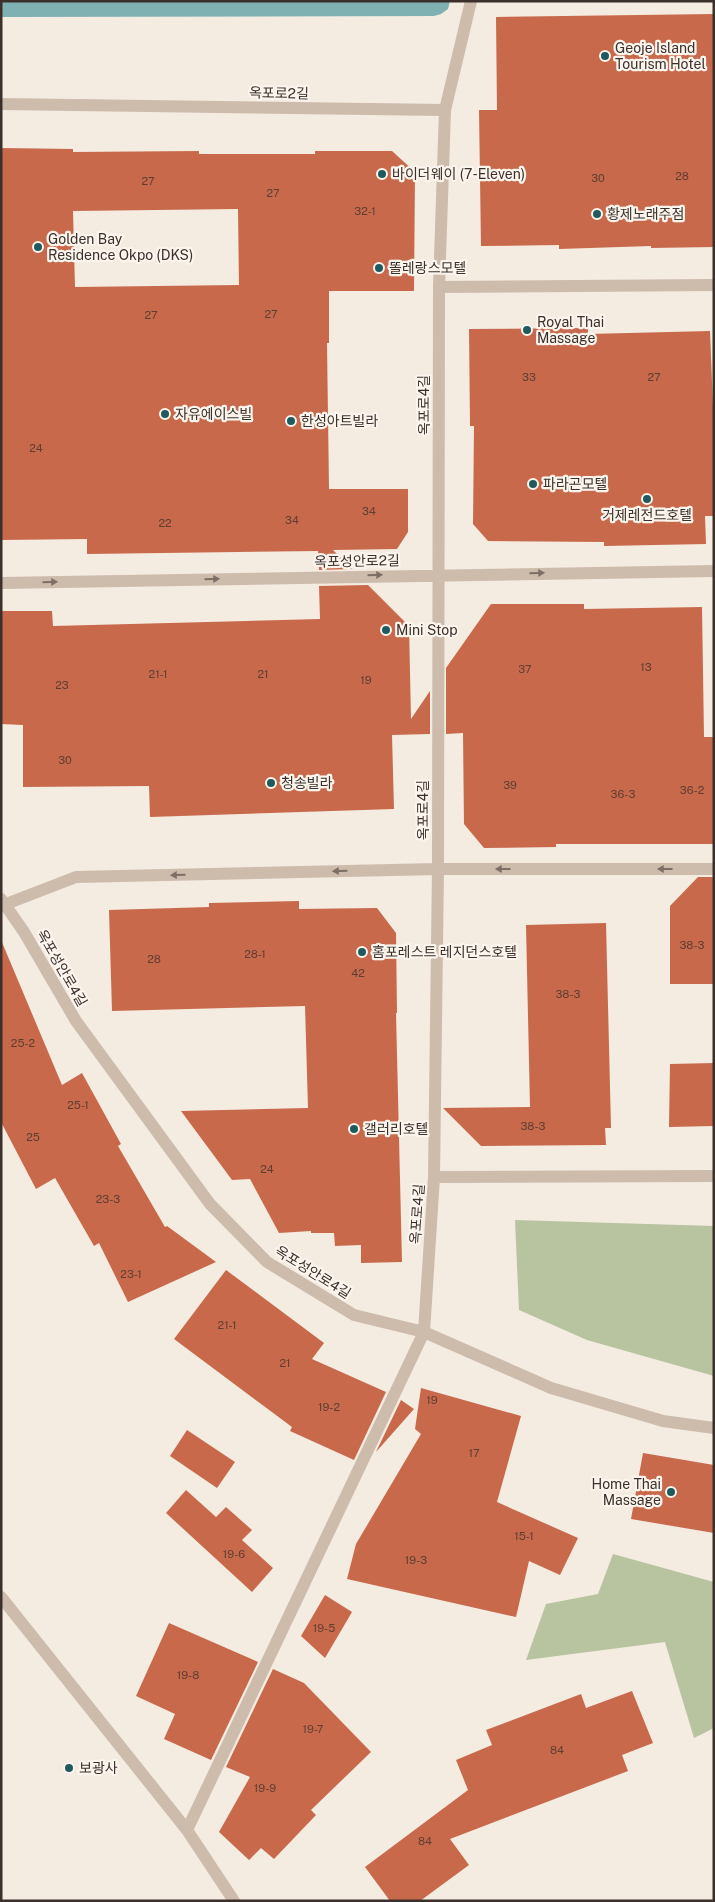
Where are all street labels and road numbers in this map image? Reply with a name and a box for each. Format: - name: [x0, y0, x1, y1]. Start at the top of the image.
- street label: 옥포로2길: [249, 84, 309, 102]
- street label: 옥포로4길: [416, 375, 432, 435]
- street label: 옥포성안로2길: [314, 552, 400, 570]
- street label: 옥포로4길: [415, 780, 431, 840]
- street label: 옥포성안로4길: [34, 927, 90, 1009]
- street label: 옥포로4길: [407, 1183, 427, 1245]
- street label: 옥포성안로4길: [272, 1242, 354, 1302]

